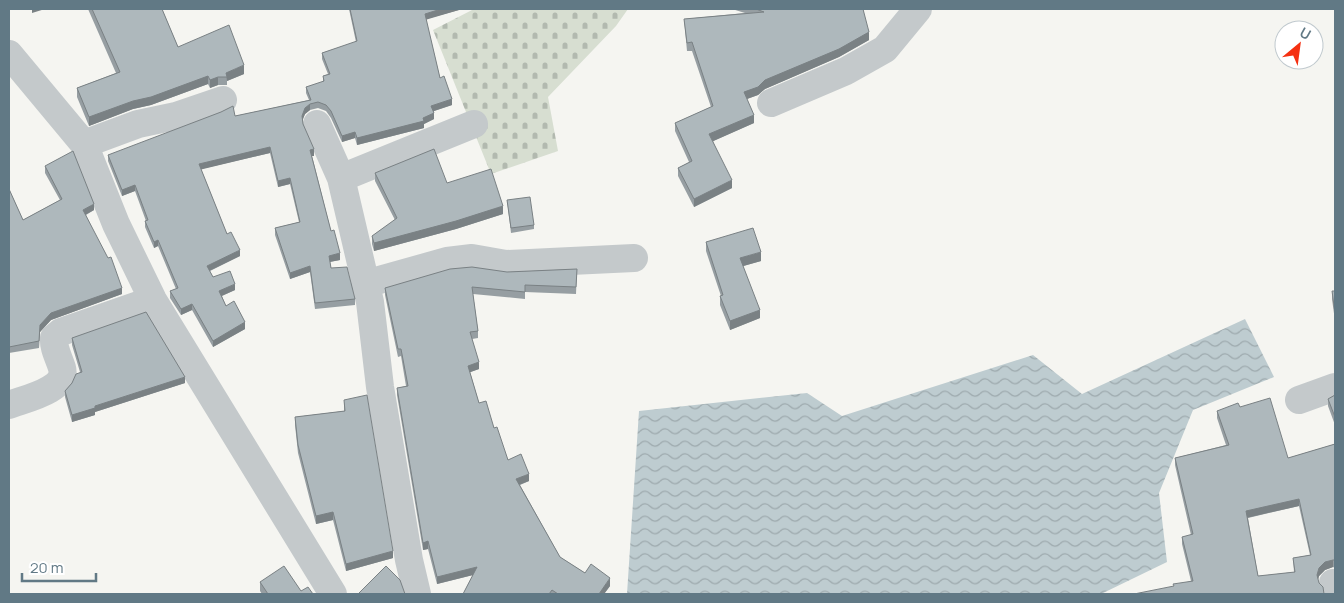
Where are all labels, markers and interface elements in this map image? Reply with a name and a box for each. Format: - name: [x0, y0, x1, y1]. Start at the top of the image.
- north arrow: [1274, 20, 1324, 70]
- text: U: [1297, 22, 1315, 44]
- scale bar: [22, 550, 96, 582]
- text: 20 m: [30, 557, 63, 578]

